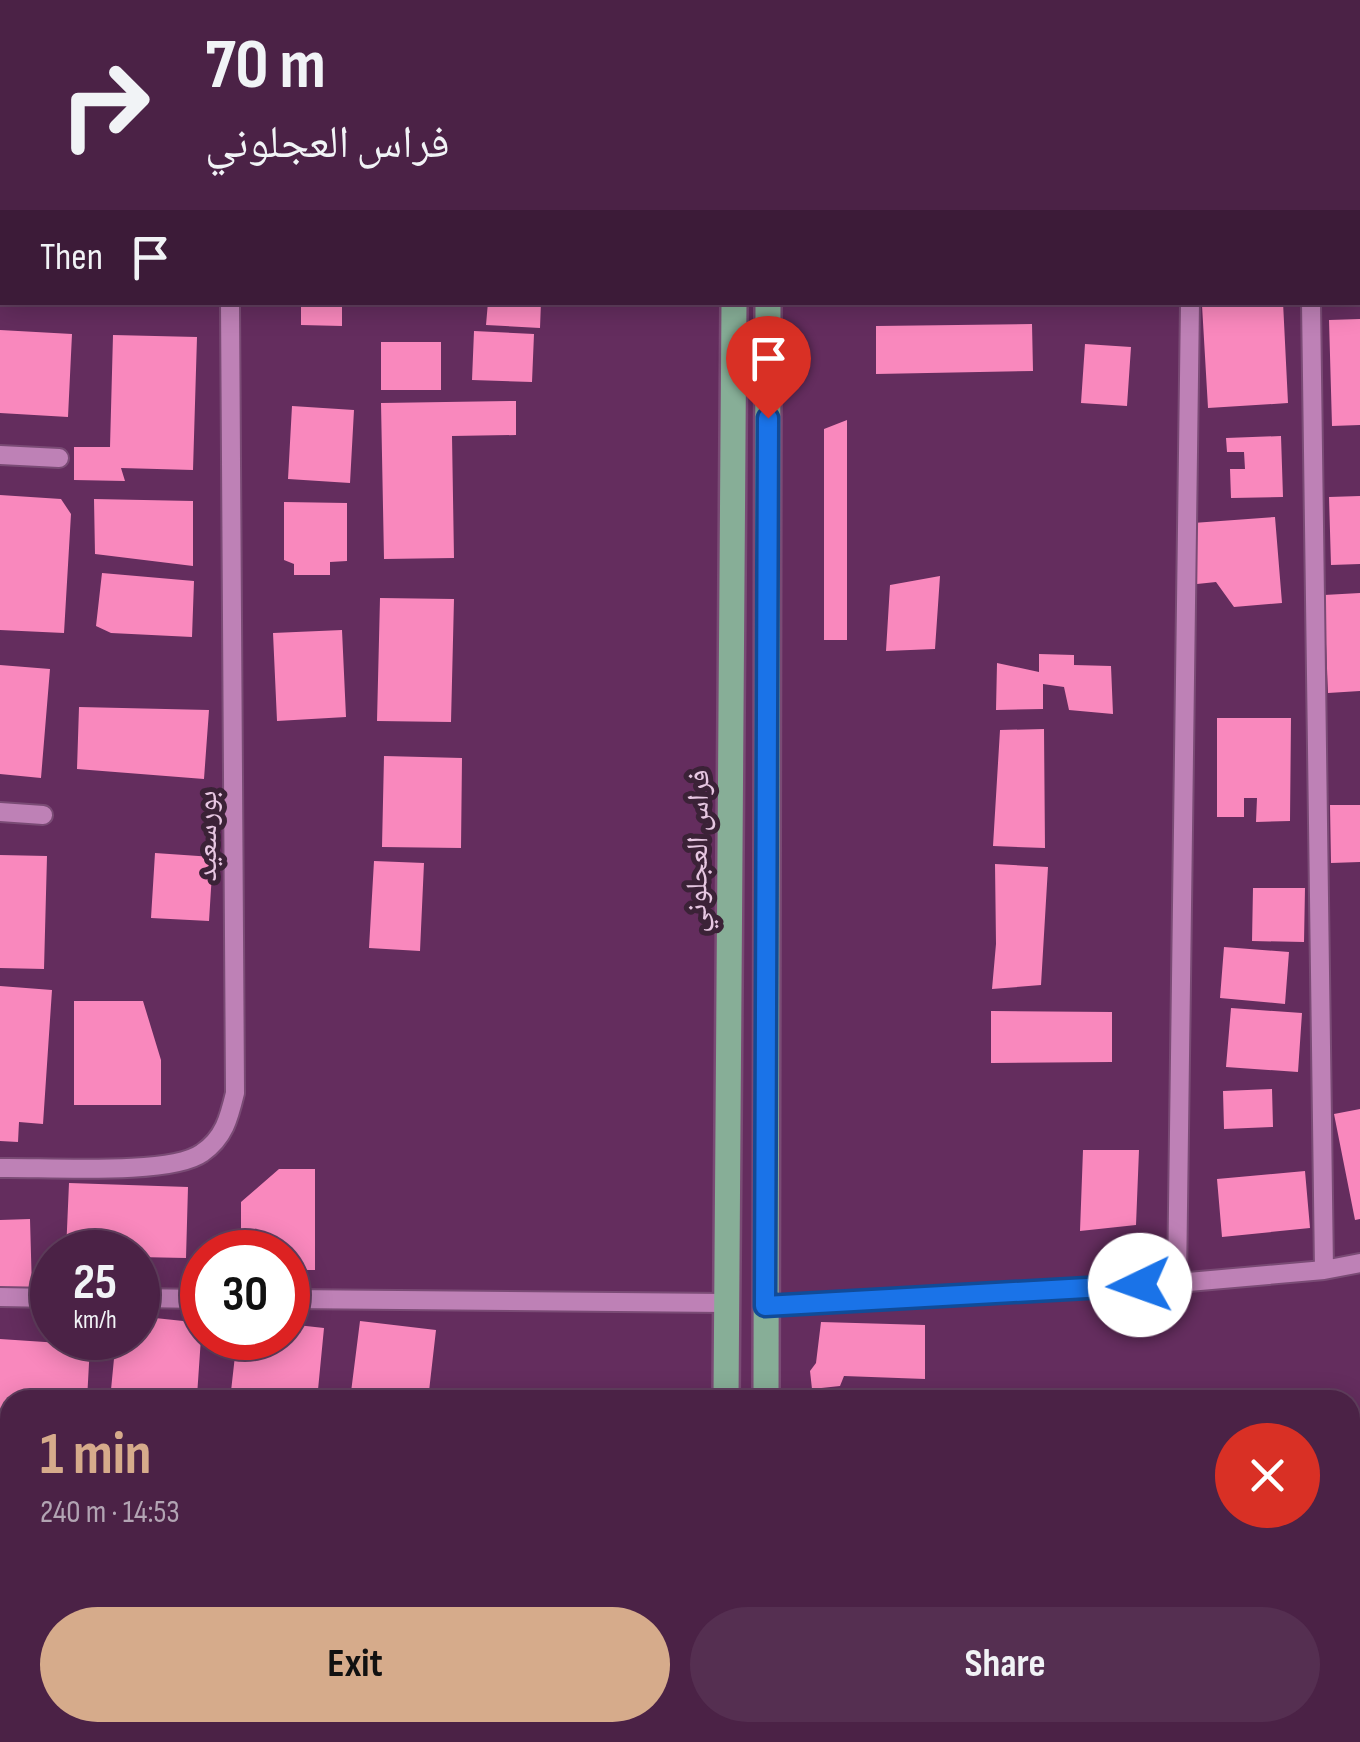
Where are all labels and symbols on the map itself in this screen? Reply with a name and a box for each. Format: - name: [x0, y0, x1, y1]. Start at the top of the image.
- pin: [726, 316, 811, 419]
- street label: فراس العجلوني: [679, 769, 722, 933]
- street label: بورسعيد: [189, 790, 225, 882]
- speed limit sign: 30: [180, 1230, 310, 1360]
- position arrow: [1088, 1233, 1192, 1337]

